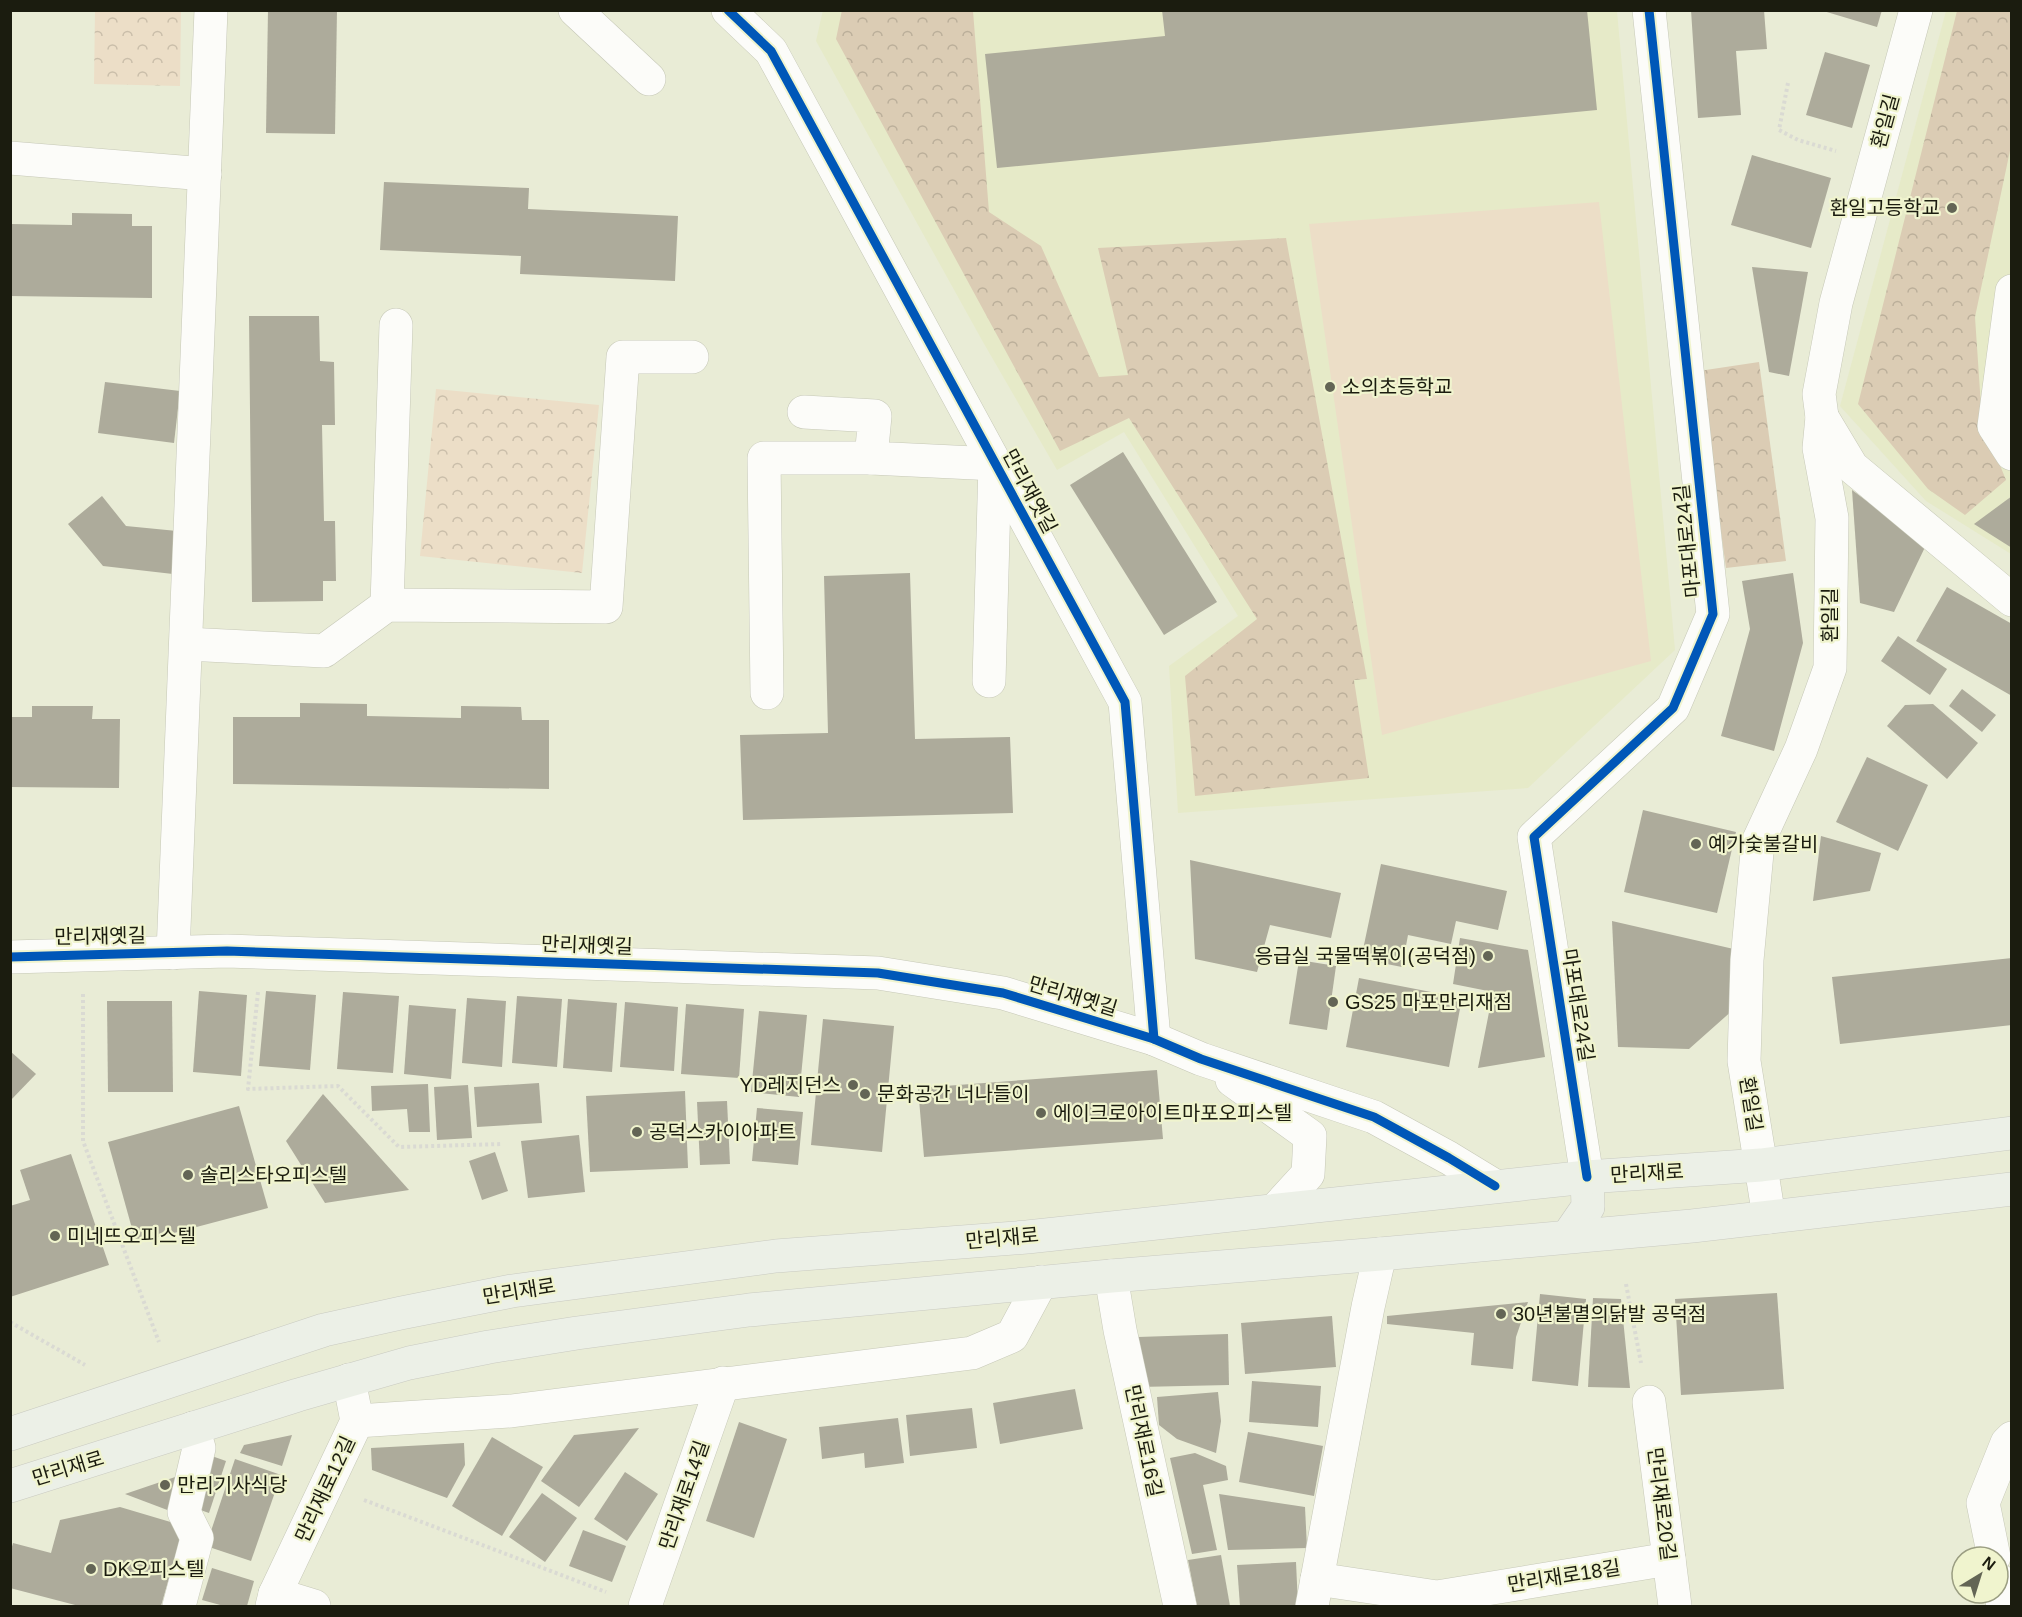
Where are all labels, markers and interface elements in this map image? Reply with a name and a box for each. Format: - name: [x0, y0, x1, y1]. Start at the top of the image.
- street label: 환일길: [1867, 91, 1903, 151]
- place label: 환일고등학교: [1830, 197, 1940, 219]
- marker: 환일고등학교: [1945, 201, 1959, 215]
- place label: 소의초등학교: [1342, 376, 1452, 398]
- marker: 소의초등학교: [1323, 380, 1337, 394]
- street label: 만리재옛길: [999, 445, 1061, 537]
- street label: 마포대로24길: [1670, 483, 1704, 599]
- street label: 환일길: [1819, 587, 1841, 643]
- place label: 예가숯불갈비: [1708, 833, 1818, 855]
- marker: 예가숯불갈비: [1689, 837, 1703, 851]
- street label: 만리재옛길: [54, 924, 146, 948]
- street label: 만리재옛길: [541, 932, 633, 958]
- place label: 응급실 국물떡볶이(공덕점): [1255, 945, 1476, 967]
- street label: 마포대로24길: [1558, 947, 1598, 1063]
- marker: 응급실 국물떡볶이(공덕점): [1481, 949, 1495, 963]
- street label: 만리재옛길: [1026, 972, 1120, 1020]
- place label: GS25 마포만리재점: [1345, 991, 1512, 1013]
- marker: GS25 마포만리재점: [1326, 995, 1340, 1009]
- place label: YD레지던스: [740, 1074, 841, 1096]
- street label: 환일길: [1736, 1075, 1766, 1133]
- marker: YD레지던스: [846, 1078, 860, 1092]
- place label: 문화공간 너나들이: [877, 1083, 1030, 1105]
- marker: 문화공간 너나들이: [858, 1087, 872, 1101]
- place label: 에이크로아이트마포오피스텔: [1053, 1102, 1292, 1124]
- marker: 에이크로아이트마포오피스텔: [1034, 1106, 1048, 1120]
- place label: 공덕스카이아파트: [649, 1121, 796, 1143]
- marker: 공덕스카이아파트: [630, 1125, 644, 1139]
- street label: 만리재로: [1610, 1160, 1684, 1186]
- place label: 솔리스타오피스텔: [200, 1164, 347, 1186]
- marker: 솔리스타오피스텔: [181, 1168, 195, 1182]
- street label: 만리재로: [964, 1224, 1040, 1252]
- place label: 미네뜨오피스텔: [67, 1225, 196, 1247]
- marker: 미네뜨오피스텔: [48, 1229, 62, 1243]
- street label: 만리재로: [481, 1274, 557, 1308]
- place label: 30년불멸의닭발 공덕점: [1513, 1303, 1706, 1325]
- marker: 30년불멸의닭발 공덕점: [1494, 1307, 1508, 1321]
- street label: 만리재로16길: [1121, 1383, 1167, 1499]
- street label: 만리재로12길: [291, 1433, 359, 1545]
- street label: 만리재로14길: [655, 1437, 713, 1553]
- street label: 만리재로20길: [1644, 1446, 1680, 1562]
- street label: 만리재로: [30, 1447, 106, 1489]
- place label: 만리기사식당: [177, 1474, 287, 1496]
- marker: 만리기사식당: [158, 1478, 172, 1492]
- north arrow: [1950, 1545, 2010, 1605]
- text: N: [1979, 1553, 1999, 1574]
- street label: 만리재로18길: [1506, 1556, 1622, 1596]
- place label: DK오피스텔: [103, 1558, 204, 1580]
- marker: DK오피스텔: [84, 1562, 98, 1576]

